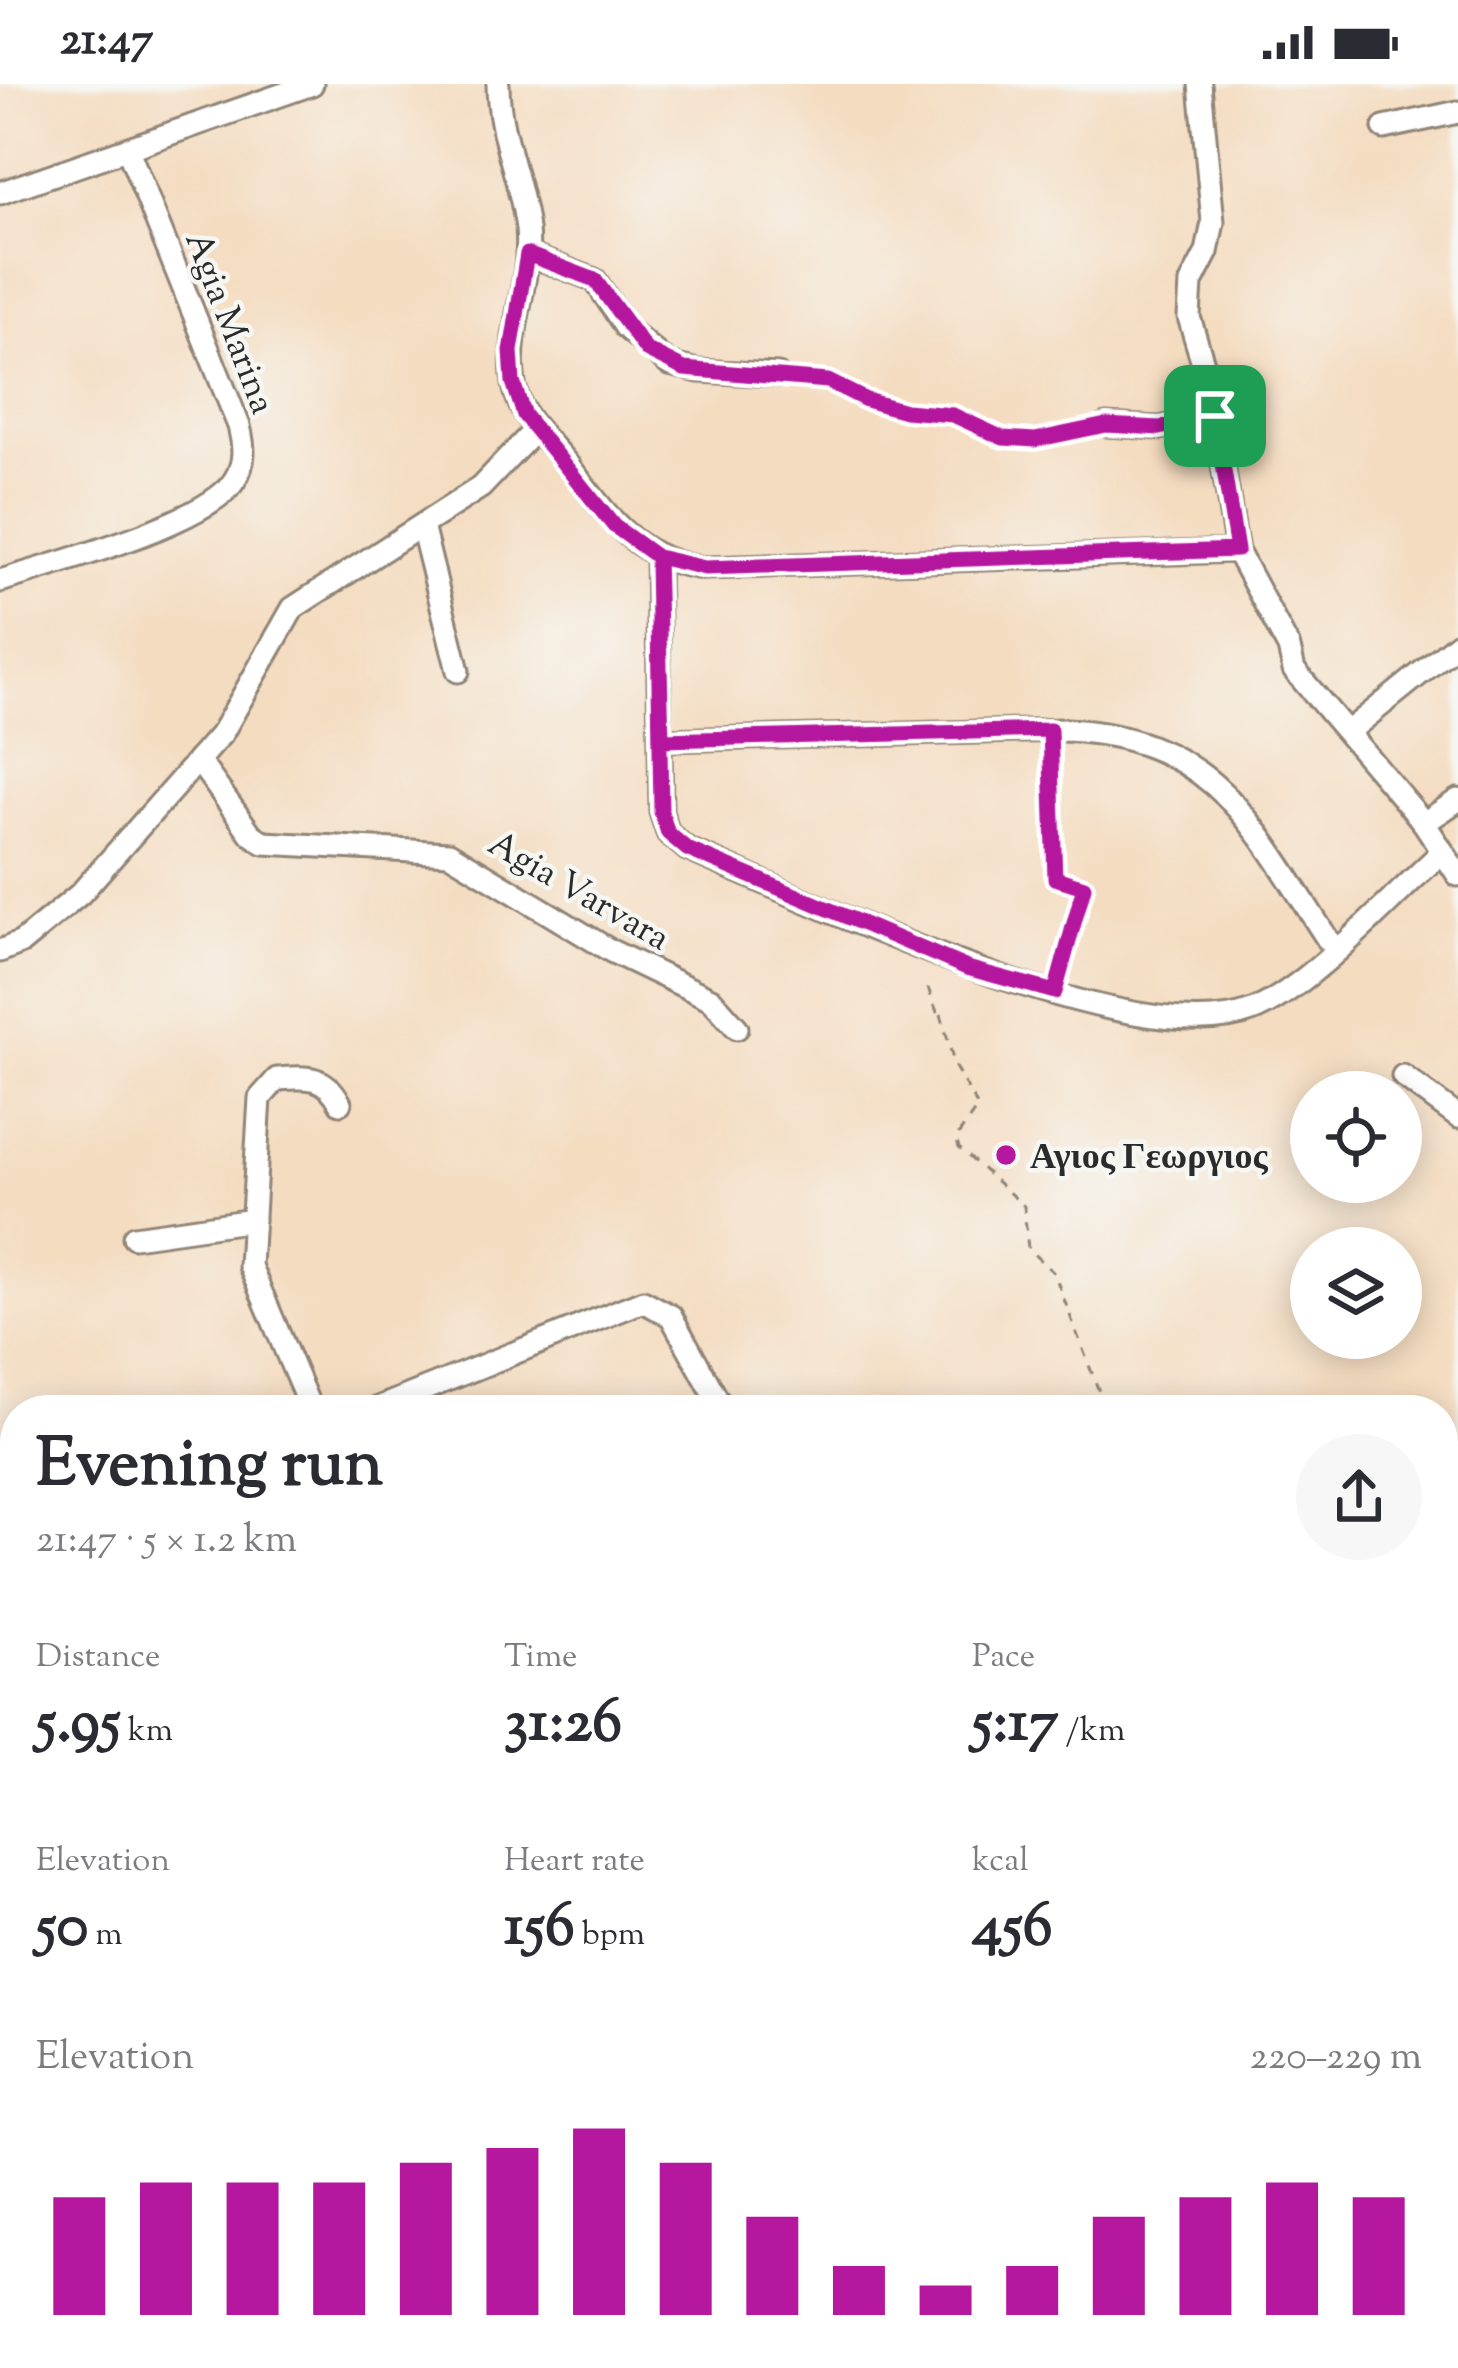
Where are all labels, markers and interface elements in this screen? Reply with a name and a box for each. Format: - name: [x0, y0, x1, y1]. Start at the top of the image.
- text: 21:47: [60, 10, 153, 75]
- street label: Agia Marina: [170, 225, 287, 422]
- pin: [1164, 365, 1266, 467]
- icon: arrive: [1182, 383, 1248, 449]
- street label: Agia Varvara: [477, 819, 679, 966]
- map controls: [1290, 1071, 1422, 1359]
- button: locate: [1290, 1071, 1422, 1203]
- place label: Αγιος Γεωργιος: [1030, 1133, 1268, 1185]
- marker: Αγιος Γεωργιος: [993, 1142, 1019, 1168]
- button: layers: [1290, 1227, 1422, 1359]
- text: Evening run: [36, 1421, 383, 1516]
- button: share: [1296, 1434, 1422, 1560]
- text: 21:47 · 5 × 1.2 km: [36, 1514, 297, 1570]
- text: Distance: [36, 1634, 160, 1682]
- text: Time: [504, 1634, 577, 1682]
- text: Pace: [972, 1634, 1035, 1682]
- text: 5.95: [36, 1682, 121, 1769]
- text: 31:26: [504, 1682, 622, 1769]
- text: 5:17: [972, 1682, 1059, 1769]
- text: km: [121, 1708, 173, 1756]
- text: /km: [1059, 1708, 1125, 1756]
- text: Elevation: [36, 1838, 170, 1886]
- text: Heart rate: [504, 1838, 645, 1886]
- text: kcal: [972, 1838, 1029, 1886]
- text: 50: [36, 1886, 88, 1973]
- text: 156: [504, 1886, 575, 1973]
- text: 456: [972, 1886, 1053, 1973]
- text: m: [88, 1912, 123, 1960]
- text: bpm: [575, 1912, 645, 1960]
- text: Elevation: [36, 2031, 194, 2087]
- text: 220–229 m: [1250, 2031, 1422, 2087]

